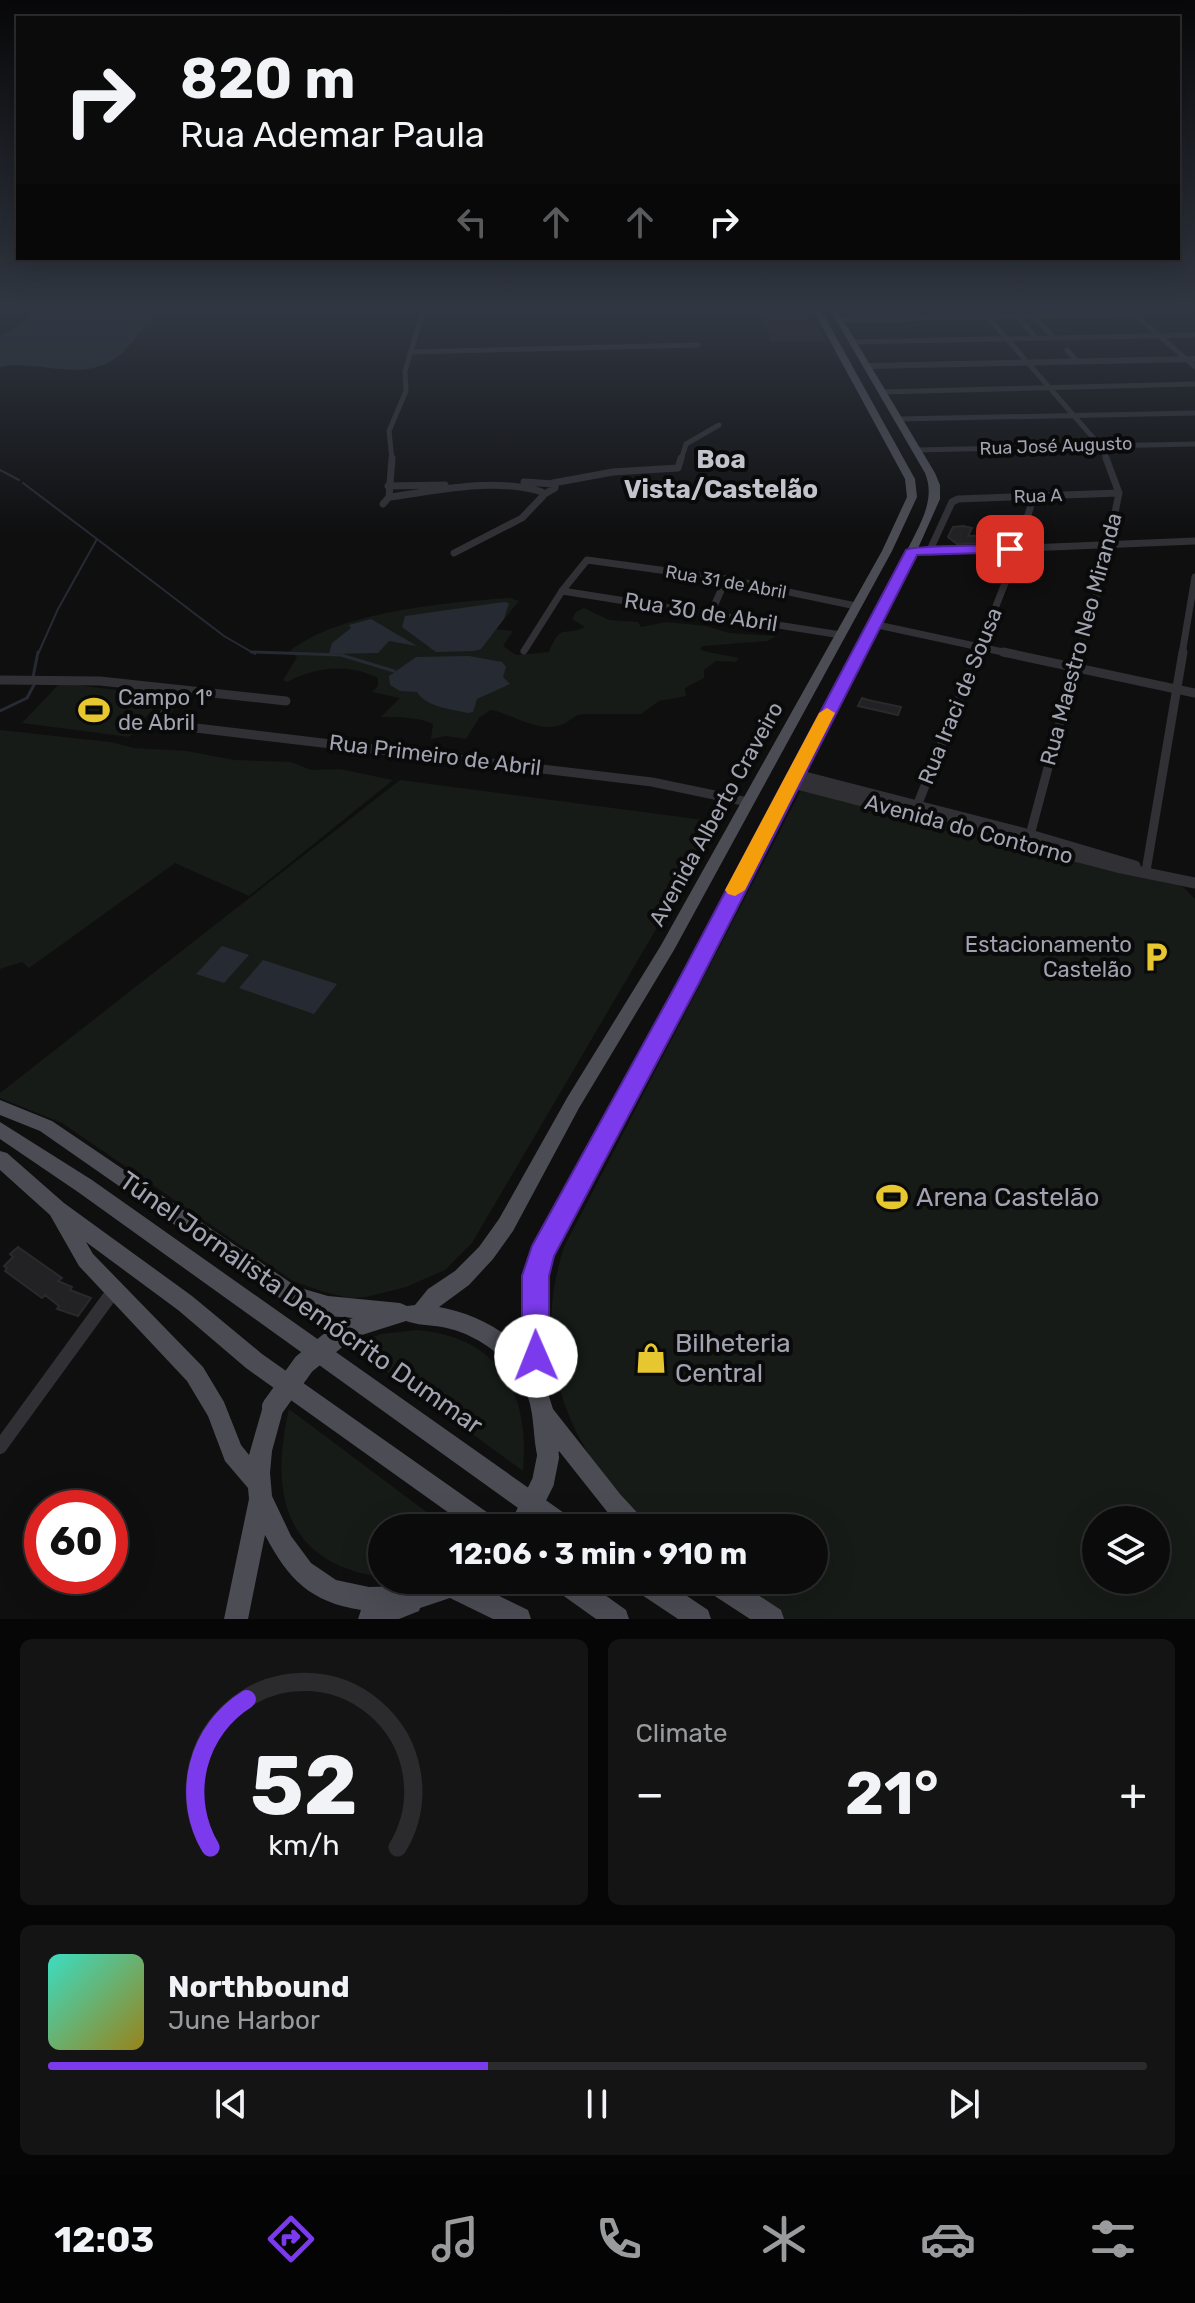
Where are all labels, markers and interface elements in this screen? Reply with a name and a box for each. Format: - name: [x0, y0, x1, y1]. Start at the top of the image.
- text: 820 m: [180, 46, 356, 112]
- icon: right: [48, 48, 152, 152]
- text: Rua Ademar Paula: [180, 113, 485, 156]
- icon: left: [450, 200, 494, 244]
- icon: ahead: [534, 200, 578, 244]
- icon: ahead: [618, 200, 662, 244]
- icon: right: [702, 200, 746, 244]
- street label: Rua José Augusto: [979, 432, 1133, 460]
- district label: Boa Vista/Castelão: [624, 444, 818, 505]
- street label: Rua A: [1013, 484, 1063, 508]
- street label: Rua Maestro Neo Miranda: [1034, 510, 1128, 768]
- pin: [976, 515, 1044, 583]
- icon: arrive: [988, 527, 1032, 571]
- street label: Rua 31 de Abril: [664, 561, 788, 603]
- street label: Rua 30 de Abril: [622, 587, 780, 637]
- street label: Rua Iraci de Sousa: [912, 604, 1008, 788]
- place label: Campo 1º de Abril: [118, 684, 213, 736]
- sports icon: Campo 1º de Abril: [77, 693, 111, 727]
- street label: Avenida Alberto Craveiro: [643, 697, 789, 931]
- street label: Rua Primeiro de Abril: [327, 729, 543, 781]
- street label: Avenida do Contorno: [862, 788, 1076, 870]
- place label: Estacionamento Castelão: [965, 931, 1132, 983]
- parking icon: Estacionamento Castelão: [1139, 940, 1173, 974]
- street label: Túnel Jornalista Demócrito Dummar: [113, 1165, 489, 1441]
- sports icon: Arena Castelão: [875, 1180, 909, 1214]
- place label: Arena Castelão: [916, 1182, 1099, 1213]
- position arrow: [494, 1314, 578, 1398]
- place label: Bilheteria Central: [675, 1328, 791, 1389]
- shop icon: Bilheteria Central: [634, 1341, 668, 1375]
- speed limit sign: 60: [24, 1490, 128, 1594]
- map controls: [1082, 1506, 1170, 1594]
- button: layers: [1082, 1506, 1170, 1594]
- text: 12:06 · 3 min · 910 m: [449, 1536, 747, 1572]
- text: Climate: [636, 1718, 728, 1749]
- text: 52: [250, 1736, 358, 1835]
- text: 21°: [845, 1758, 939, 1829]
- text: −: [636, 1768, 664, 1820]
- text: +: [1120, 1768, 1147, 1820]
- text: km/h: [268, 1828, 339, 1862]
- text: Northbound: [168, 1969, 350, 2005]
- text: June Harbor: [168, 2005, 320, 2036]
- icon: previous: [209, 2082, 253, 2126]
- icon: pause: [575, 2082, 619, 2126]
- icon: next: [942, 2082, 986, 2126]
- icon: directions: [263, 2211, 319, 2267]
- icon: music: [427, 2211, 483, 2267]
- icon: phone: [591, 2211, 647, 2267]
- icon: climate: [756, 2211, 812, 2267]
- icon: car: [920, 2211, 976, 2267]
- icon: filters: [1085, 2211, 1141, 2267]
- text: 12:03: [54, 2218, 154, 2261]

